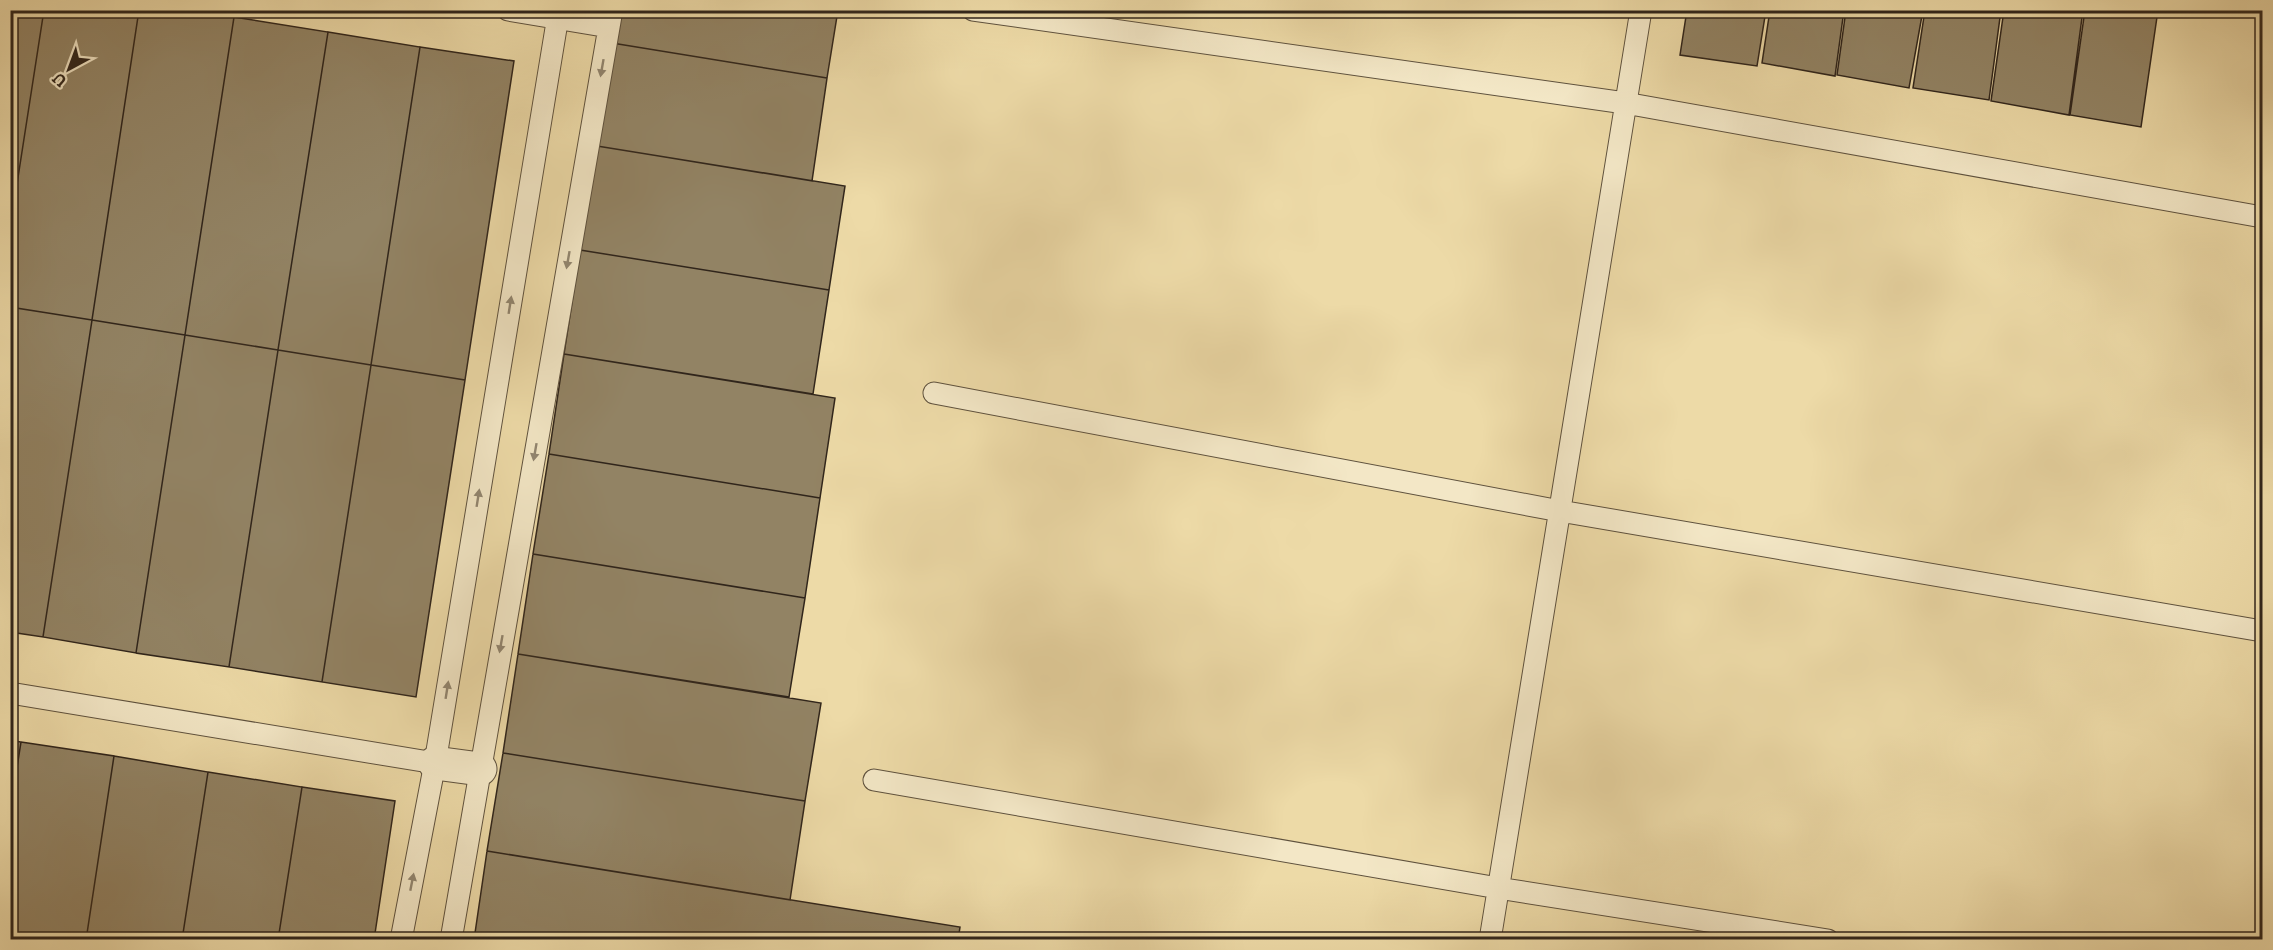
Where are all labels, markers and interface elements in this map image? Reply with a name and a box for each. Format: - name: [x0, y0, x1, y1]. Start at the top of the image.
- north arrow: [39, 39, 99, 99]
- one-way arrow: [597, 59, 606, 78]
- text: U: [48, 68, 71, 91]
- one-way arrow: [564, 251, 573, 270]
- one-way arrow: [506, 296, 515, 315]
- one-way arrow: [530, 443, 539, 462]
- one-way arrow: [474, 488, 483, 507]
- one-way arrow: [497, 635, 506, 654]
- one-way arrow: [442, 680, 451, 699]
- one-way arrow: [408, 872, 417, 891]

